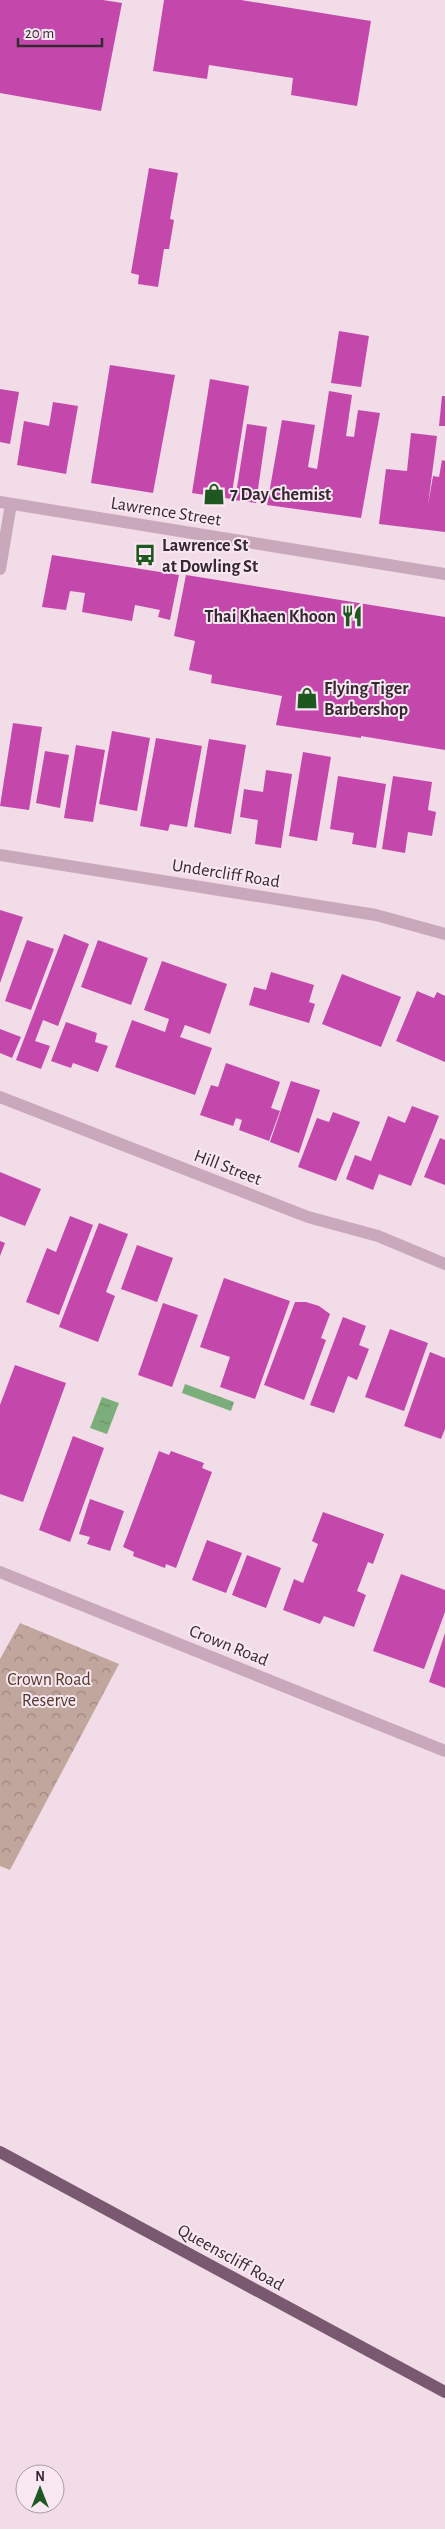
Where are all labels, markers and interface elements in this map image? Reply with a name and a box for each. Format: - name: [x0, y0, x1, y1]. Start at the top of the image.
- scale bar: [18, 15, 101, 47]
- text: 20 m: [25, 26, 54, 41]
- shop icon: 7 Day Chemist: [201, 481, 227, 507]
- place label: 7 Day Chemist: [230, 486, 331, 504]
- street label: Lawrence Street: [109, 494, 223, 530]
- place label: Lawrence St at Dowling St: [162, 537, 258, 576]
- bus stop icon: Lawrence St at Dowling St: [132, 542, 158, 568]
- restaurant icon: Thai Khaen Khoon: [339, 603, 365, 629]
- place label: Thai Khaen Khoon: [204, 608, 336, 626]
- place label: Flying Tiger Barbershop: [324, 680, 409, 719]
- shop icon: Flying Tiger Barbershop: [294, 685, 320, 711]
- street label: Undercliff Road: [171, 857, 281, 891]
- street label: Hill Street: [191, 1147, 264, 1189]
- street label: Crown Road: [187, 1622, 271, 1670]
- park label: Crown Road Reserve: [7, 1671, 91, 1710]
- street label: Queenscliff Road: [174, 2221, 287, 2294]
- north arrow: [15, 2464, 65, 2514]
- text: N: [35, 2470, 45, 2484]

